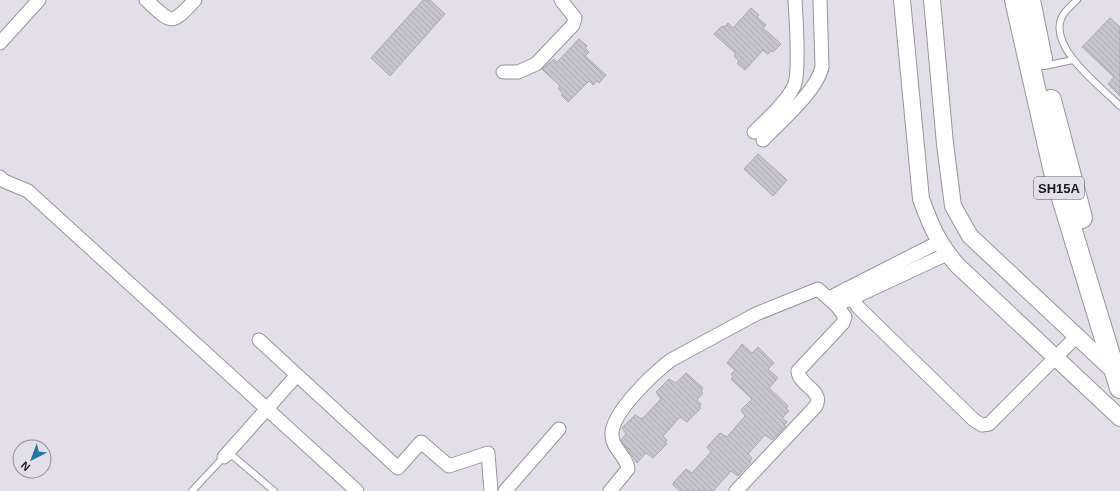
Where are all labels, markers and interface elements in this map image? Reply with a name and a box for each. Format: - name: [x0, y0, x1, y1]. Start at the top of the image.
- road number: SH15A: [1034, 177, 1084, 199]
- north arrow: [12, 439, 52, 479]
- text: N: [18, 459, 32, 474]

